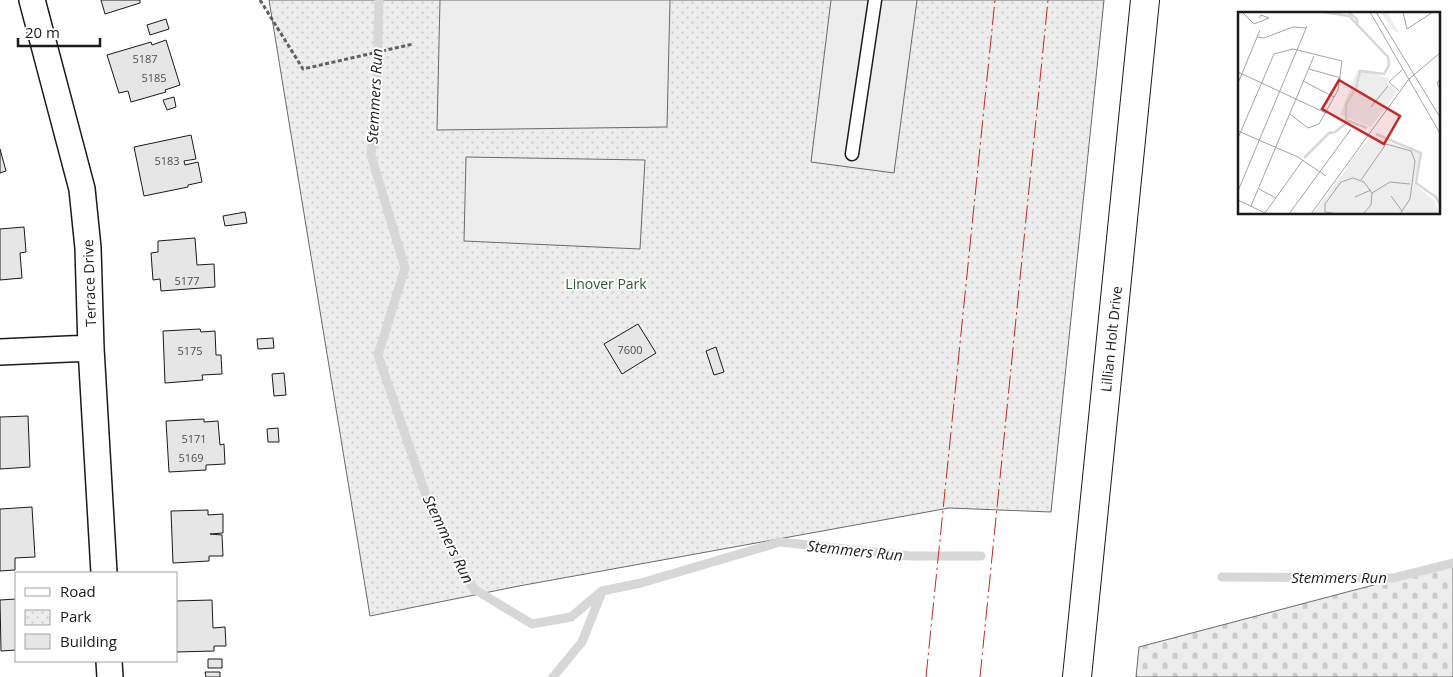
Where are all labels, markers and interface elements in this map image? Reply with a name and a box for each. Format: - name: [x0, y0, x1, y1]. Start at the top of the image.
- inset map: [1238, 12, 1440, 215]
- scale bar: [18, 15, 100, 47]
- text: 20 m: [25, 22, 60, 42]
- water label: Stemmers Run: [362, 48, 386, 144]
- house number: 5187: [132, 51, 158, 66]
- house number: 5185: [141, 70, 167, 85]
- house number: 5183: [154, 153, 180, 168]
- street label: Terrace Drive: [78, 239, 100, 327]
- house number: 5177: [174, 273, 200, 288]
- park label: Linover Park: [565, 274, 647, 293]
- street label: Lillian Holt Drive: [1096, 285, 1126, 393]
- house number: 7600: [617, 342, 643, 357]
- house number: 5175: [177, 343, 203, 358]
- house number: 5171: [181, 431, 207, 446]
- house number: 5169: [178, 450, 204, 465]
- water label: Stemmers Run: [419, 492, 479, 586]
- water label: Stemmers Run: [806, 535, 904, 565]
- water label: Stemmers Run: [1291, 567, 1387, 587]
- legend: [15, 572, 178, 662]
- text: Road: [60, 581, 96, 601]
- text: Park: [60, 606, 91, 626]
- text: Building: [60, 631, 117, 651]

